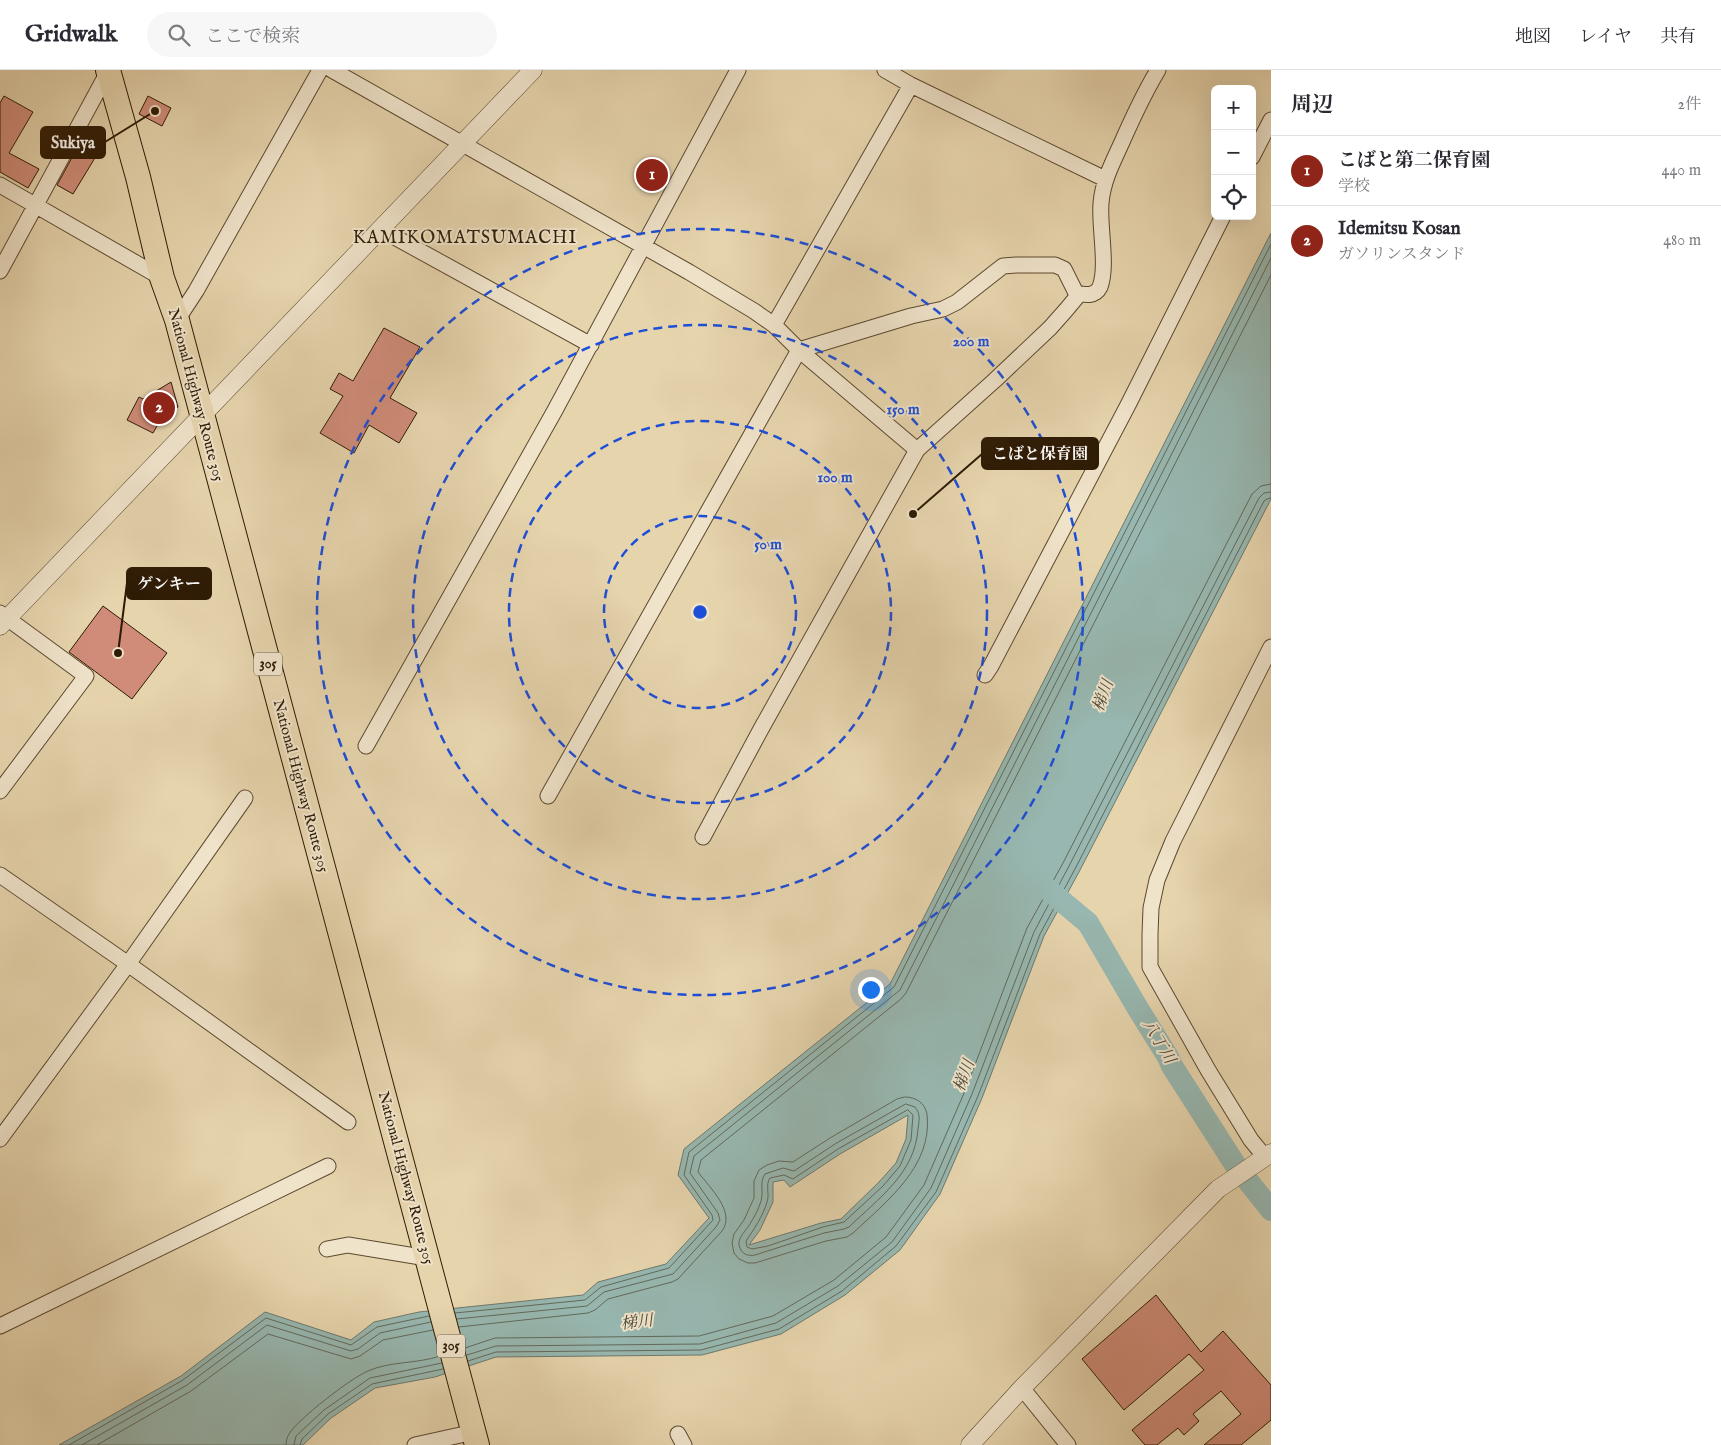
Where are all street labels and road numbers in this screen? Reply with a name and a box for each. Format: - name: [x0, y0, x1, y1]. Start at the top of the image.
- street label: National Highway Route 305: [164, 306, 228, 484]
- road number: 305: [254, 652, 282, 676]
- street label: National Highway Route 305: [269, 697, 333, 875]
- street label: National Highway Route 305: [374, 1089, 438, 1267]
- road number: 305: [437, 1334, 465, 1358]

